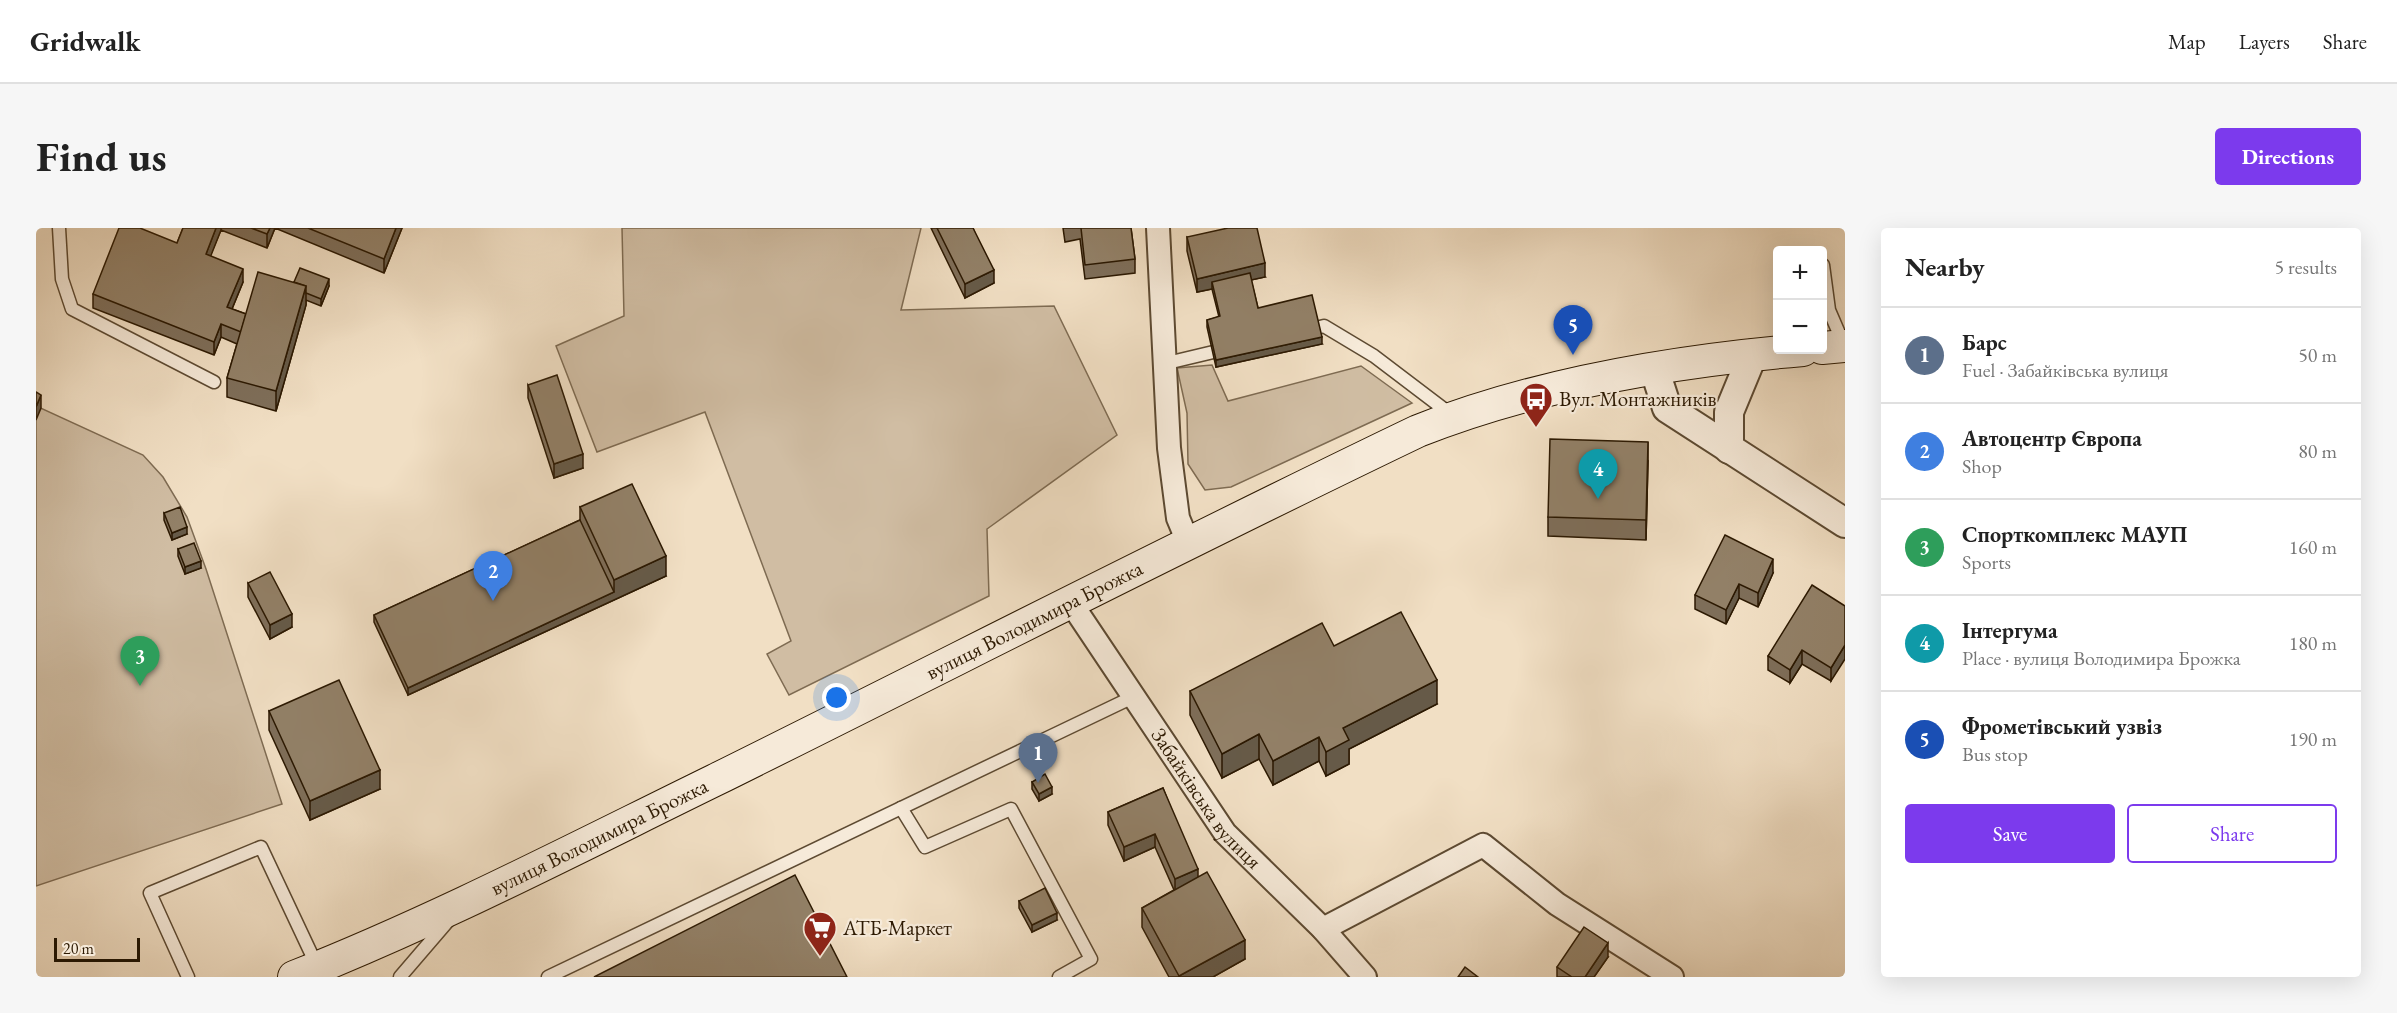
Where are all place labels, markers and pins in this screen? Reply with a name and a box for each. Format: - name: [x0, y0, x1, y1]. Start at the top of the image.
- pin: 5: [1554, 306, 1592, 355]
- bus stop icon: Вул. Монтажників: [1518, 381, 1554, 428]
- place label: Вул. Монтажників: [1559, 385, 1717, 412]
- pin: 4: [1578, 450, 1618, 499]
- pin: 2: [474, 552, 512, 601]
- pin: 3: [120, 636, 160, 686]
- pin: 1: [1018, 734, 1058, 783]
- supermarket icon: АТБ-Маркет: [802, 910, 838, 957]
- place label: АТБ-Маркет: [842, 914, 952, 941]

